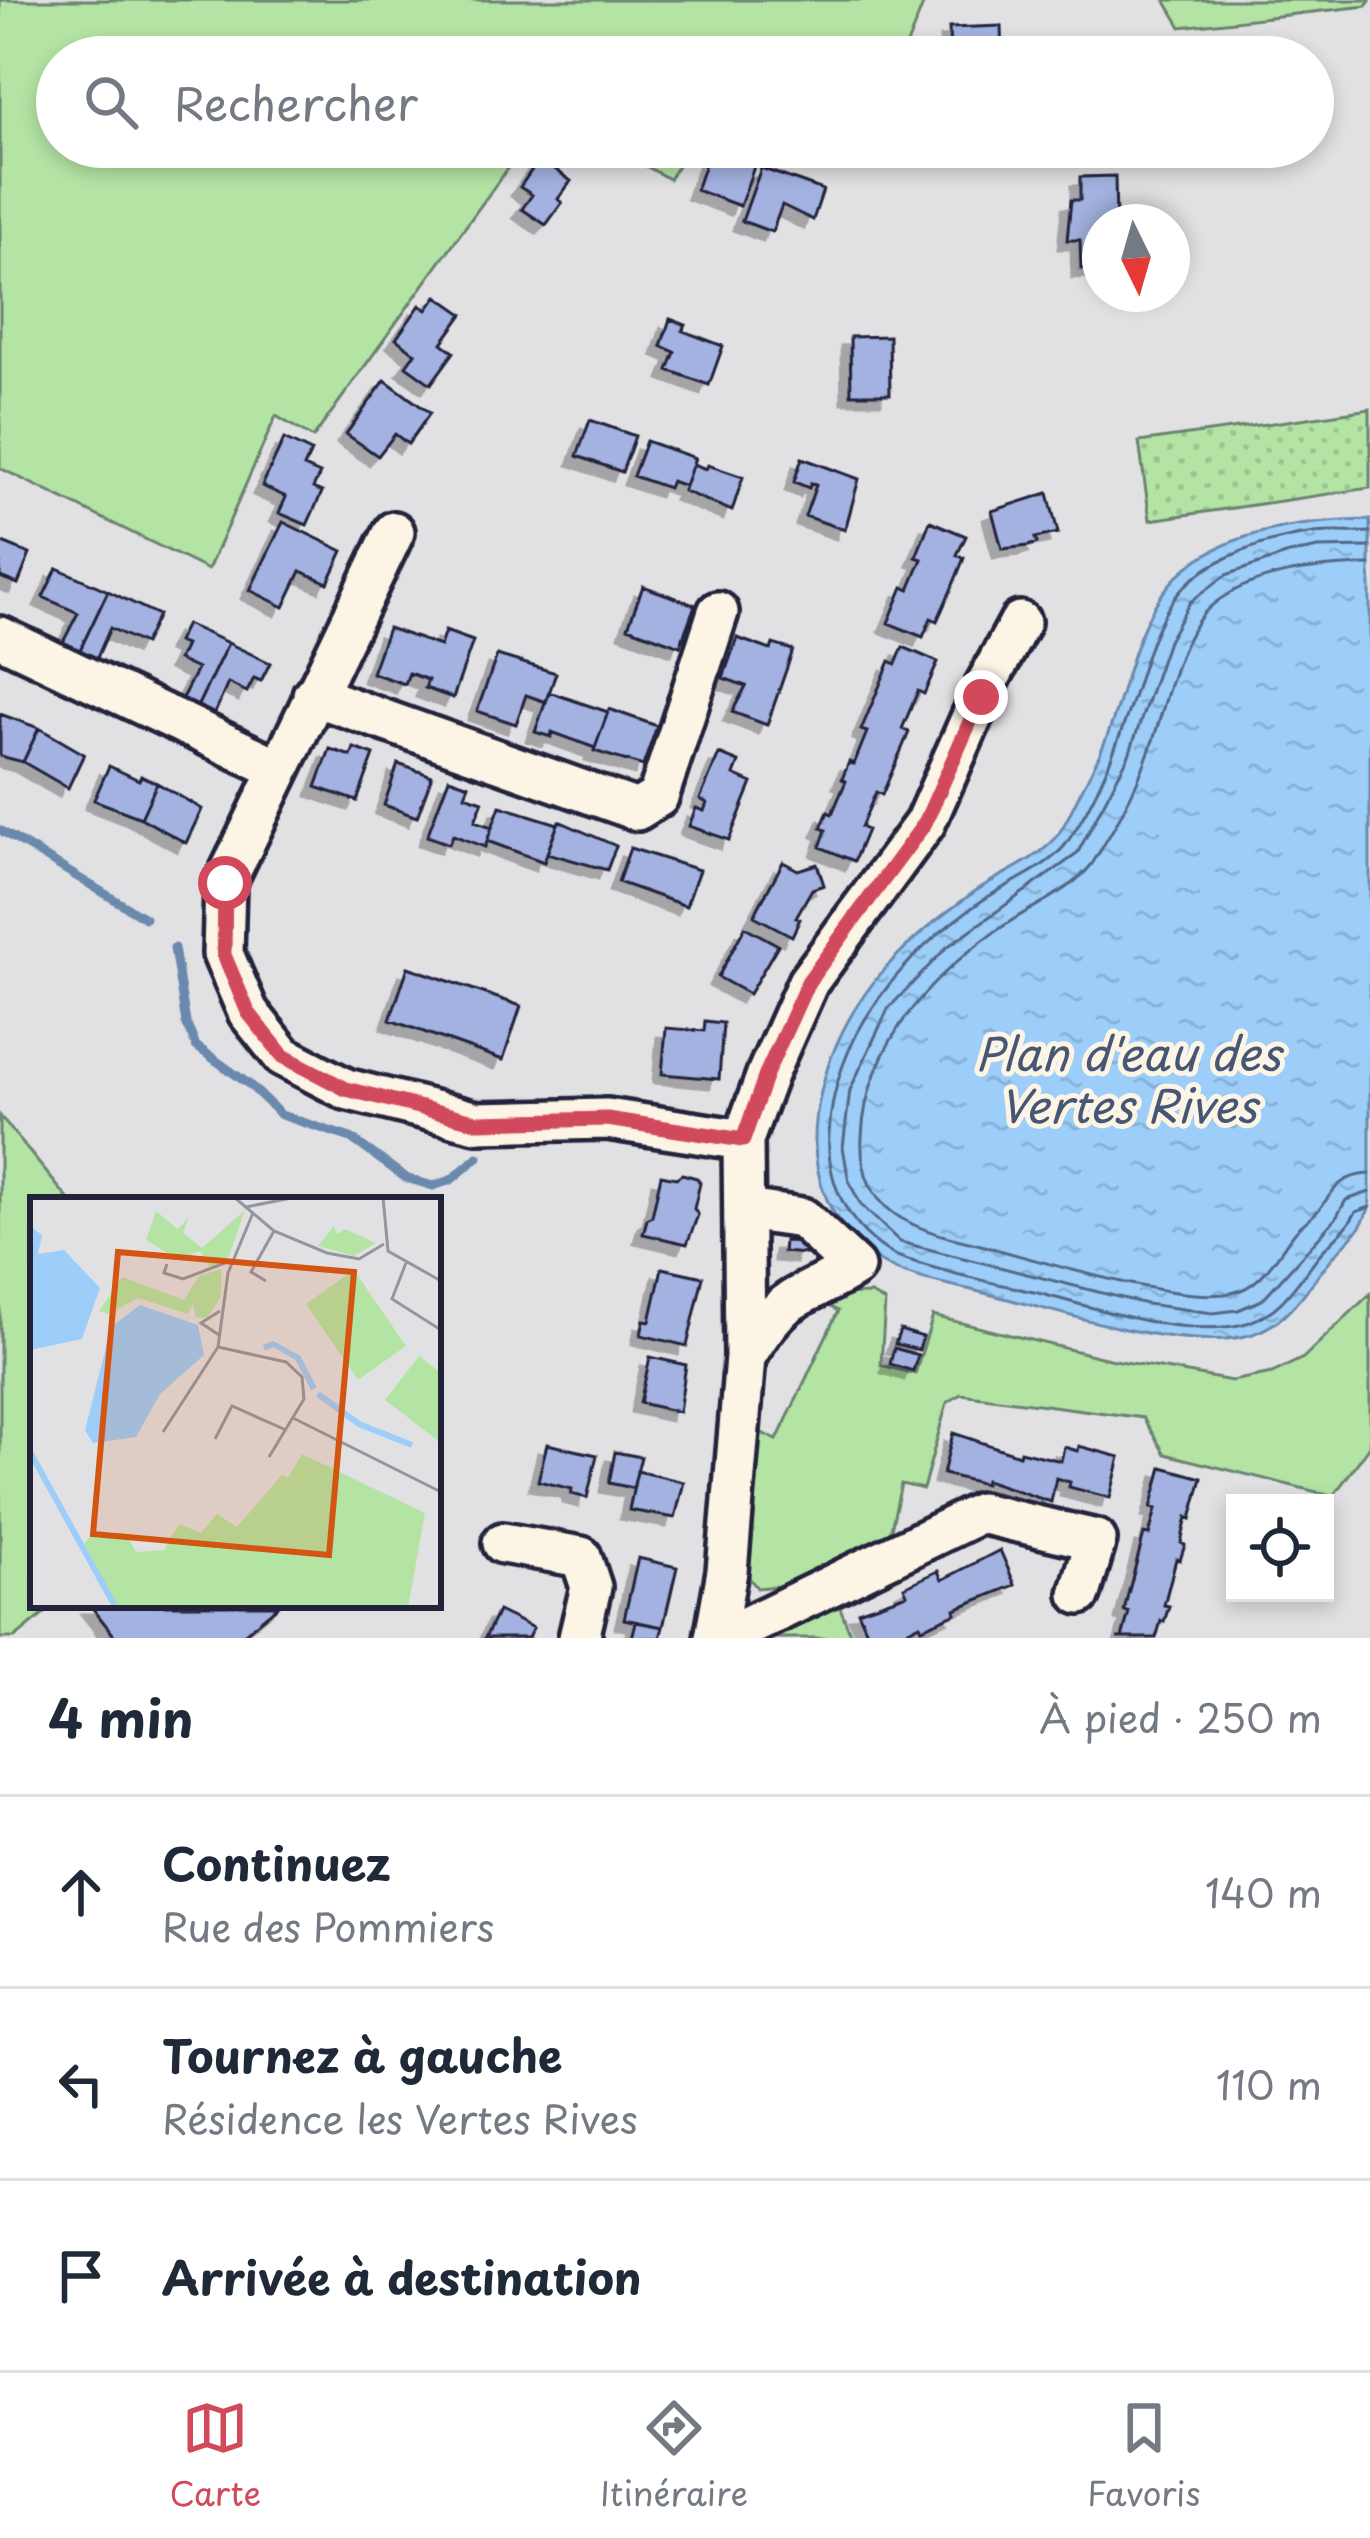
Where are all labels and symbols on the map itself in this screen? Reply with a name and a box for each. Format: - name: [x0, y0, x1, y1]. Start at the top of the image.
- north arrow: [1082, 204, 1190, 312]
- route end: [954, 670, 1008, 724]
- route start: [198, 856, 252, 910]
- water label: Plan d'eau des Vertes Rives: [975, 1018, 1284, 1138]
- inset map: [30, 1197, 441, 1608]

